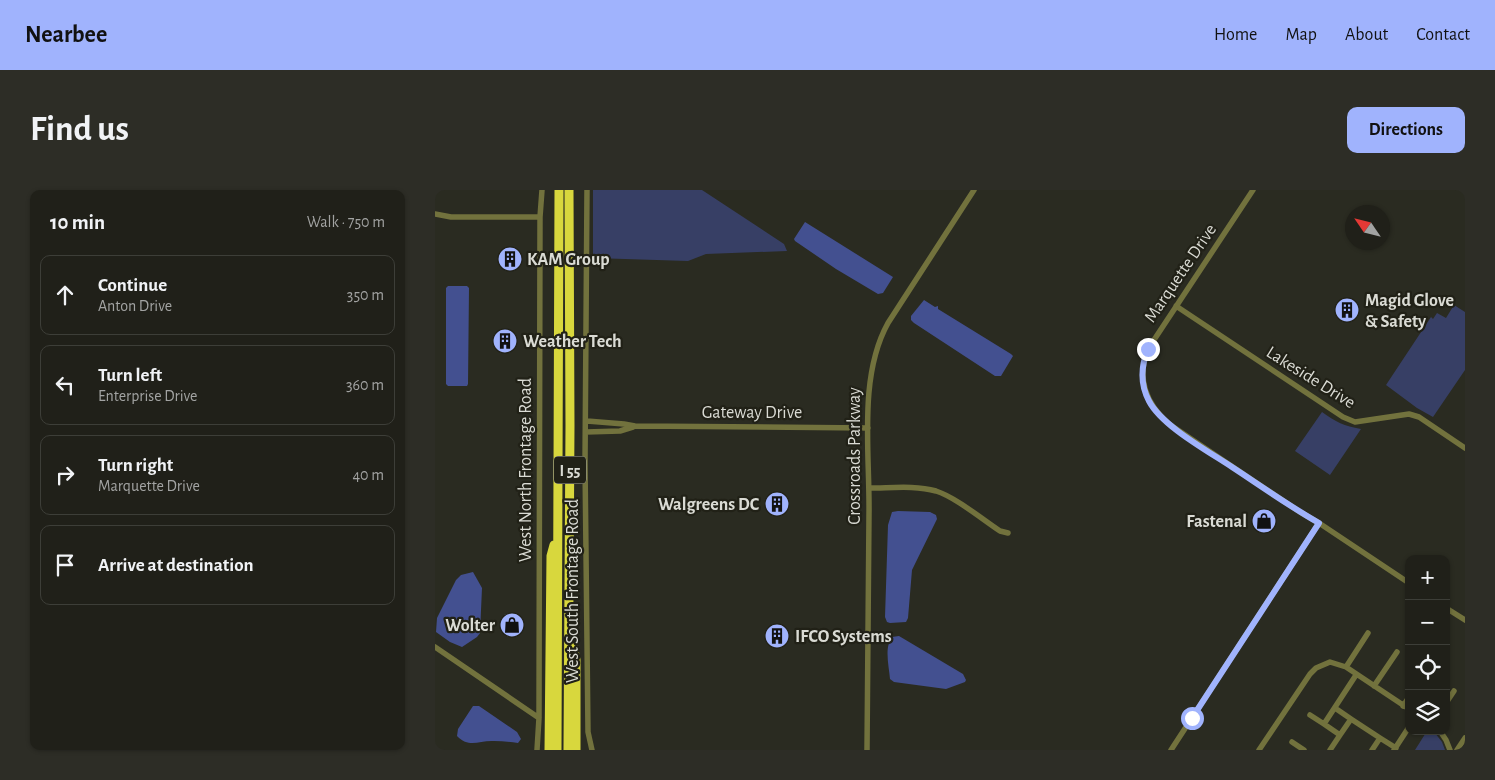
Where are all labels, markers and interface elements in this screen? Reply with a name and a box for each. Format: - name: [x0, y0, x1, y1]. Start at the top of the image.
- text: Nearbee: [25, 23, 107, 47]
- text: Home: [1214, 26, 1257, 44]
- text: Map: [1285, 26, 1317, 44]
- text: About: [1345, 26, 1388, 44]
- text: Contact: [1416, 26, 1470, 44]
- button: Directions: [1347, 107, 1465, 153]
- text: Find us: [30, 112, 129, 147]
- north arrow: [1345, 205, 1390, 250]
- text: 10 min: [50, 212, 105, 233]
- text: Walk · 750 m: [307, 214, 385, 230]
- street label: Marquette Drive: [1141, 221, 1220, 326]
- building icon: KAM Group: [497, 246, 523, 272]
- place label: KAM Group: [527, 251, 610, 269]
- text: Continue: [98, 276, 167, 295]
- icon: ahead: [51, 281, 79, 309]
- text: 350 m: [347, 287, 384, 303]
- place label: Magid Glove & Safety: [1365, 292, 1454, 331]
- building icon: Magid Glove & Safety: [1334, 297, 1360, 323]
- text: Anton Drive: [98, 298, 172, 314]
- building icon: Weather Tech: [492, 328, 518, 354]
- place label: Weather Tech: [523, 333, 622, 351]
- route end: [1137, 338, 1160, 361]
- street label: Lakeside Drive: [1263, 343, 1358, 412]
- text: Turn left: [98, 366, 162, 385]
- icon: left: [51, 371, 79, 399]
- text: 360 m: [346, 377, 384, 393]
- street label: West North Frontage Road: [517, 378, 535, 562]
- street label: Crossroads Parkway: [846, 387, 864, 525]
- text: Enterprise Drive: [98, 388, 197, 404]
- street label: Gateway Drive: [702, 404, 802, 422]
- text: Turn right: [98, 456, 173, 475]
- road number: I 55: [554, 456, 586, 484]
- icon: right: [51, 461, 79, 489]
- text: 40 m: [352, 467, 384, 483]
- text: Marquette Drive: [98, 478, 200, 494]
- building icon: Walgreens DC: [764, 491, 790, 517]
- place label: Walgreens DC: [658, 496, 760, 514]
- street label: West South Frontage Road: [564, 499, 582, 683]
- shop icon: Fastenal: [1251, 508, 1277, 534]
- place label: Fastenal: [1186, 513, 1247, 531]
- icon: arrive: [51, 551, 79, 579]
- map controls: [1405, 555, 1450, 735]
- button: +: [1405, 555, 1450, 600]
- text: Arrive at destination: [98, 556, 254, 575]
- button: −: [1405, 600, 1450, 645]
- shop icon: Wolter: [499, 612, 525, 638]
- place label: Wolter: [445, 617, 496, 635]
- building icon: IFCO Systems: [764, 623, 790, 649]
- place label: IFCO Systems: [795, 628, 892, 646]
- button: locate: [1405, 645, 1450, 690]
- button: layers: [1405, 690, 1450, 735]
- route start: [1181, 707, 1204, 730]

